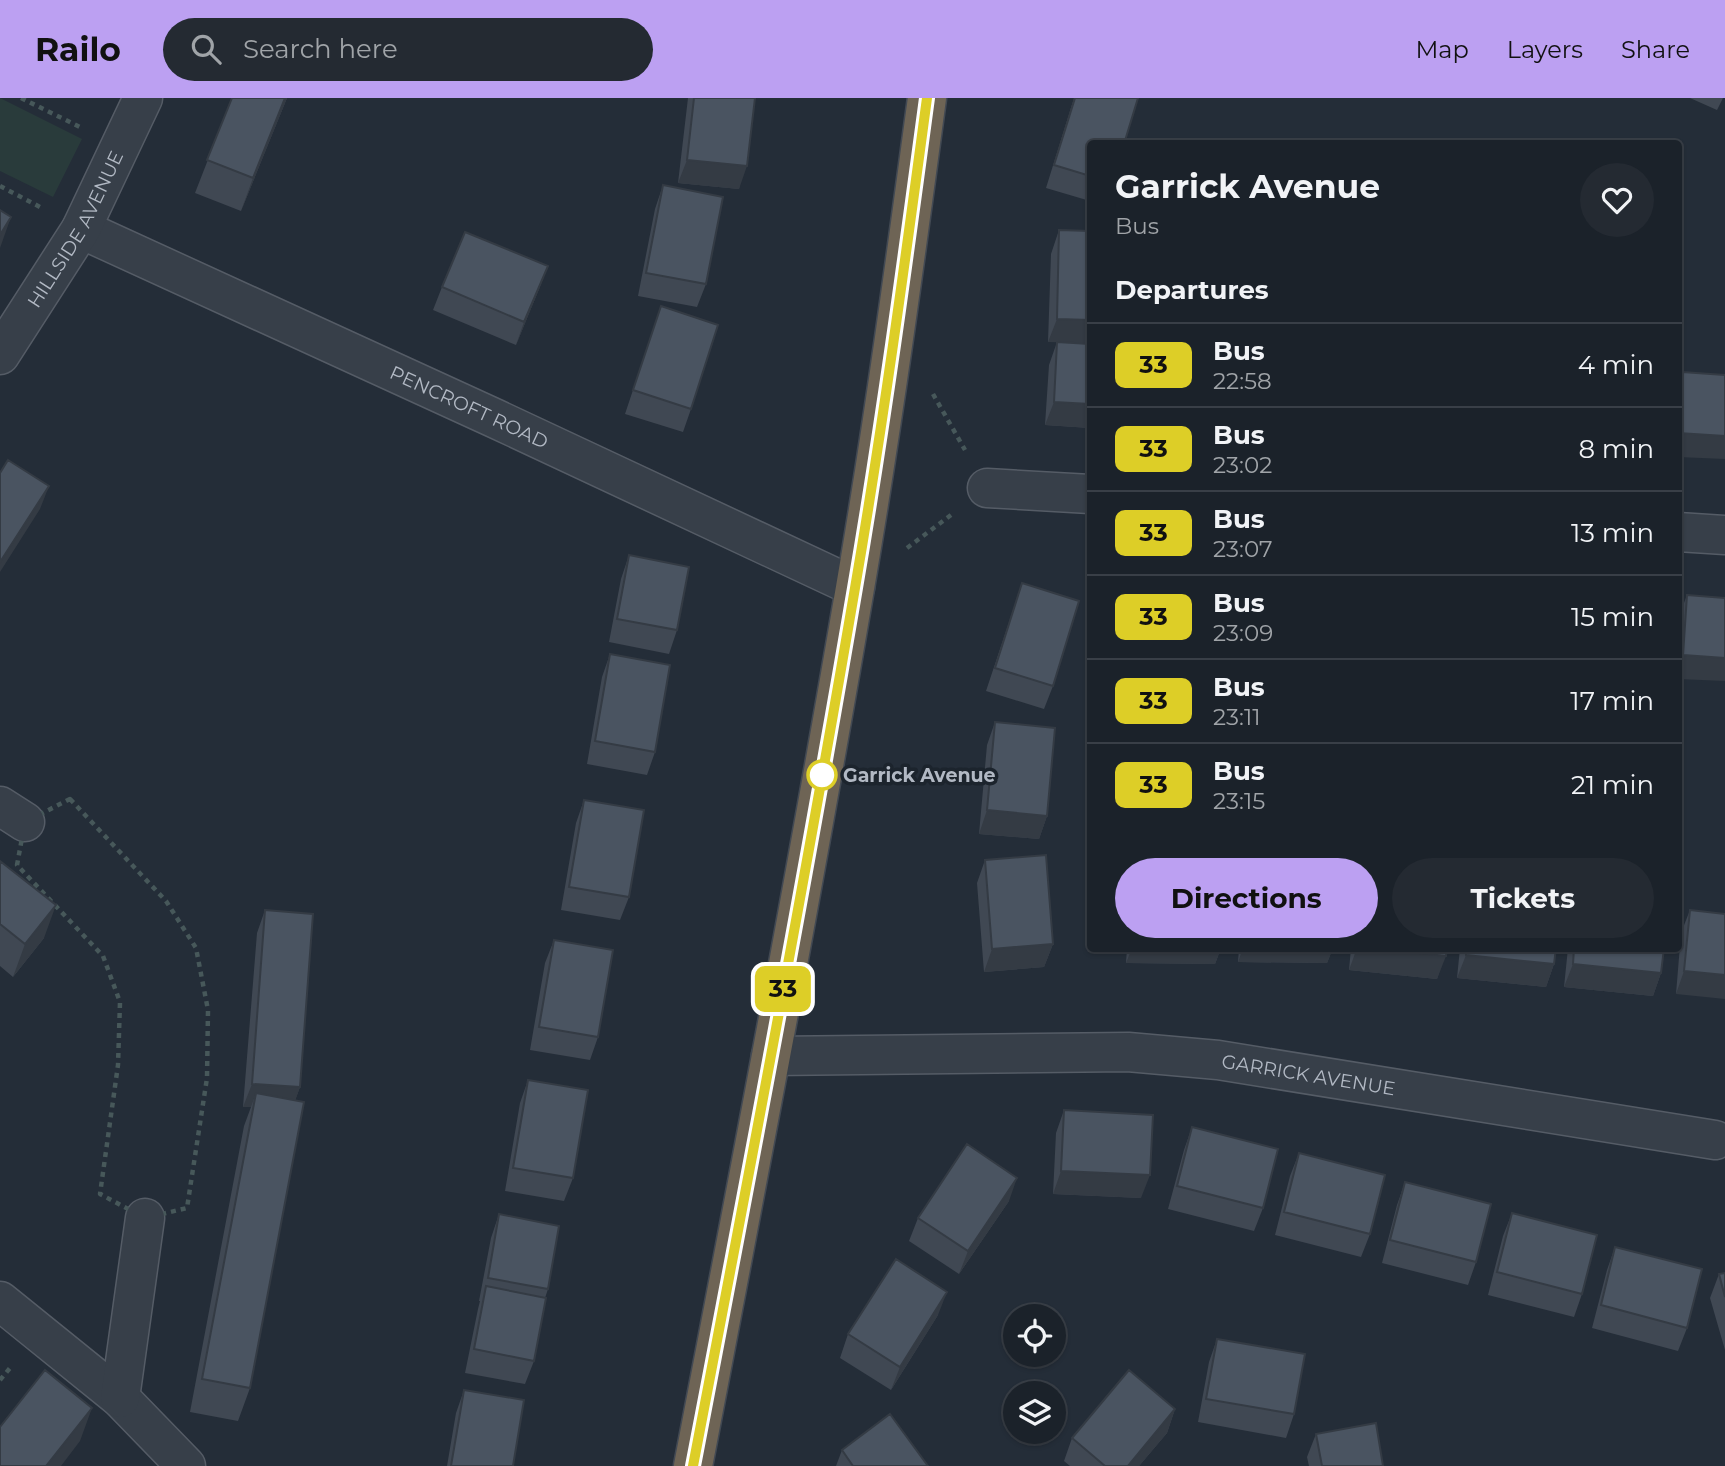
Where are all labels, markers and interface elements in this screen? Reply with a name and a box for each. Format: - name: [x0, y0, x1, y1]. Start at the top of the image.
- search box: [163, 18, 653, 81]
- text: Railo: [35, 29, 121, 69]
- icon: search: [187, 30, 225, 68]
- text: Search here: [243, 33, 398, 65]
- text: Map: [1415, 35, 1469, 64]
- text: Layers: [1507, 35, 1583, 64]
- text: Share: [1621, 35, 1690, 64]
- street label: HILLSIDE AVENUE: [23, 147, 128, 312]
- button: heart: [1580, 163, 1654, 237]
- text: Garrick Avenue: [1115, 166, 1380, 206]
- text: Bus: [1115, 212, 1159, 240]
- text: Departures: [1115, 274, 1269, 306]
- text: Bus: [1213, 335, 1265, 367]
- text: 4 min: [1578, 349, 1654, 381]
- text: 33: [1139, 350, 1168, 379]
- street label: PENCROFT ROAD: [386, 361, 552, 454]
- text: 22:58: [1213, 367, 1272, 395]
- text: Bus: [1213, 419, 1265, 451]
- text: 8 min: [1578, 433, 1654, 465]
- text: 33: [1139, 434, 1168, 463]
- text: 23:02: [1213, 451, 1272, 479]
- text: Bus: [1213, 503, 1265, 535]
- text: 13 min: [1571, 517, 1654, 549]
- text: 33: [1139, 518, 1168, 547]
- text: 23:07: [1213, 535, 1273, 563]
- text: Bus: [1213, 587, 1265, 619]
- text: 15 min: [1571, 601, 1654, 633]
- text: 33: [1139, 602, 1168, 631]
- text: 23:09: [1213, 619, 1273, 647]
- text: Bus: [1213, 671, 1265, 703]
- text: 17 min: [1570, 685, 1654, 717]
- text: 33: [1139, 686, 1168, 715]
- text: 23:11: [1213, 703, 1261, 731]
- text: Bus: [1213, 755, 1265, 787]
- marker: Garrick Avenue: [807, 760, 837, 790]
- place label: Garrick Avenue: [843, 764, 996, 787]
- text: 21 min: [1571, 769, 1654, 801]
- text: 33: [1139, 770, 1168, 799]
- text: 23:15: [1213, 787, 1265, 815]
- button: Directions: [1115, 858, 1378, 938]
- button: Tickets: [1392, 858, 1654, 938]
- line badge: 33: [752, 966, 814, 1012]
- text: 33: [769, 974, 797, 1003]
- street label: GARRICK AVENUE: [1220, 1050, 1397, 1100]
- map controls: [1003, 1304, 1066, 1444]
- button: locate: [1003, 1304, 1066, 1367]
- button: layers: [1003, 1381, 1066, 1444]

